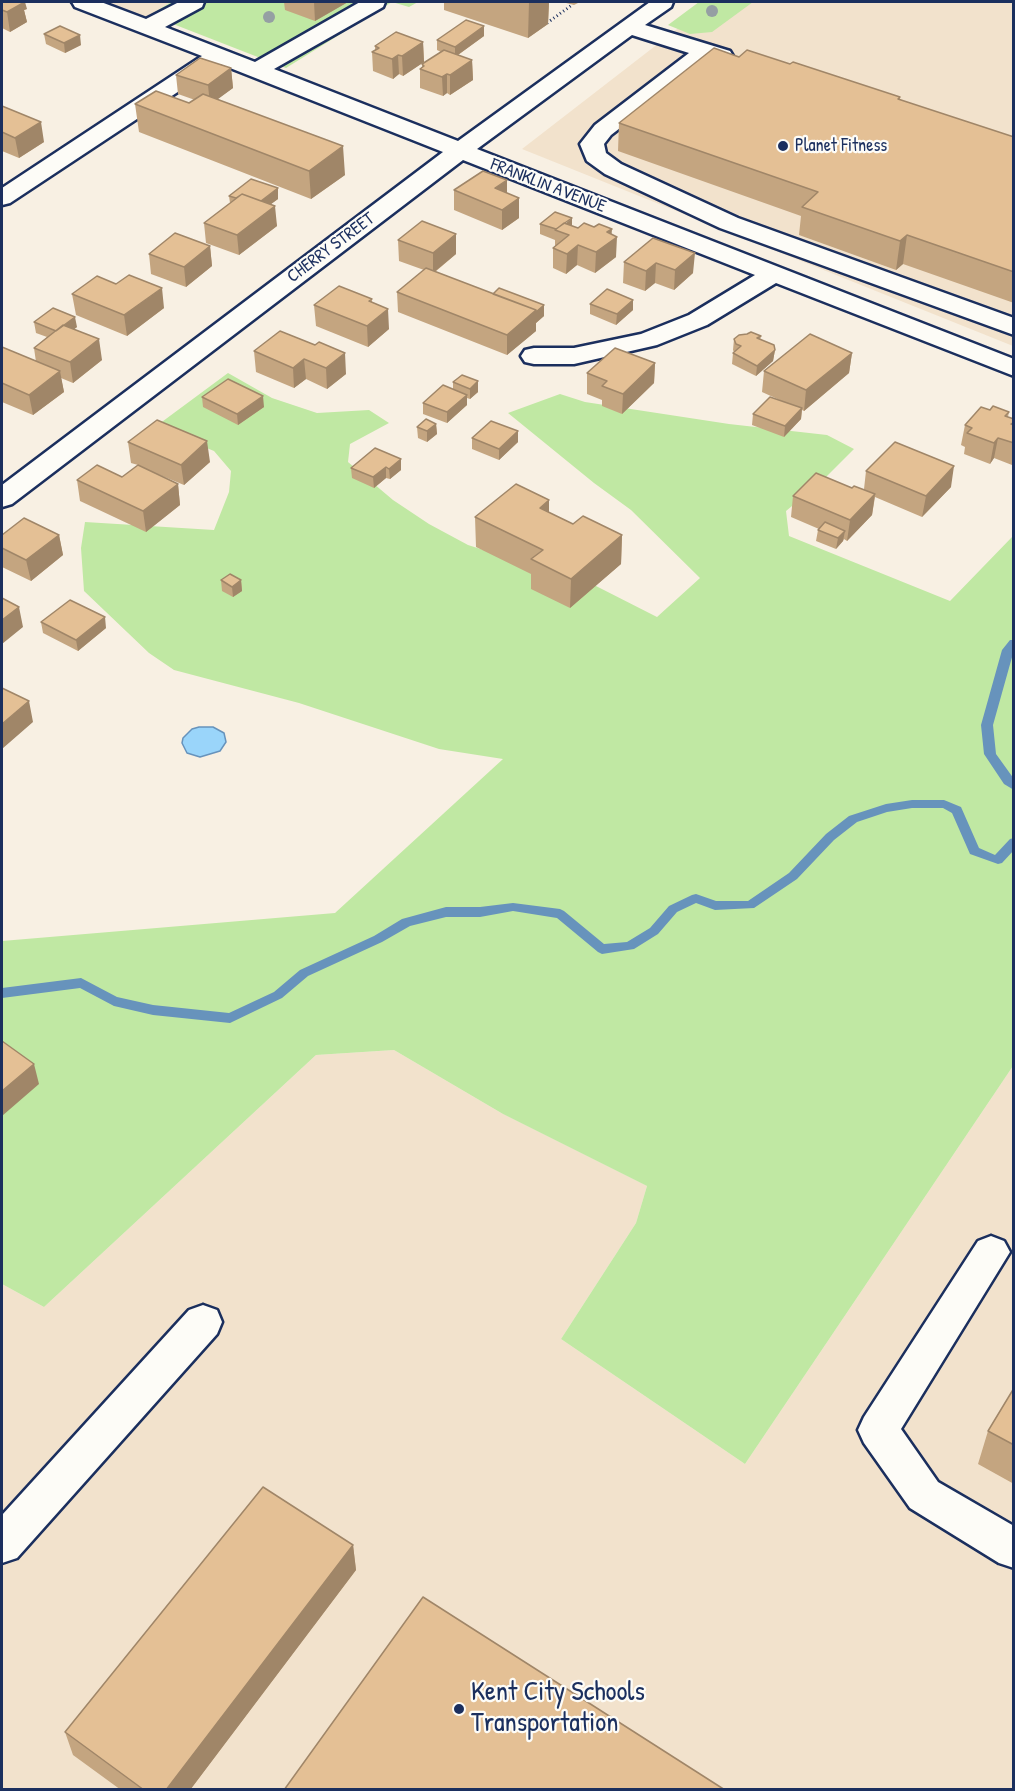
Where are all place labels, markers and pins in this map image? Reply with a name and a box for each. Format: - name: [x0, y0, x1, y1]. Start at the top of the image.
- place label: Planet Fitness: [795, 135, 887, 157]
- marker: Planet Fitness: [776, 139, 790, 153]
- place label: Kent City Schools Transportation: [471, 1677, 645, 1740]
- marker: Kent City Schools Transportation: [452, 1702, 466, 1716]

